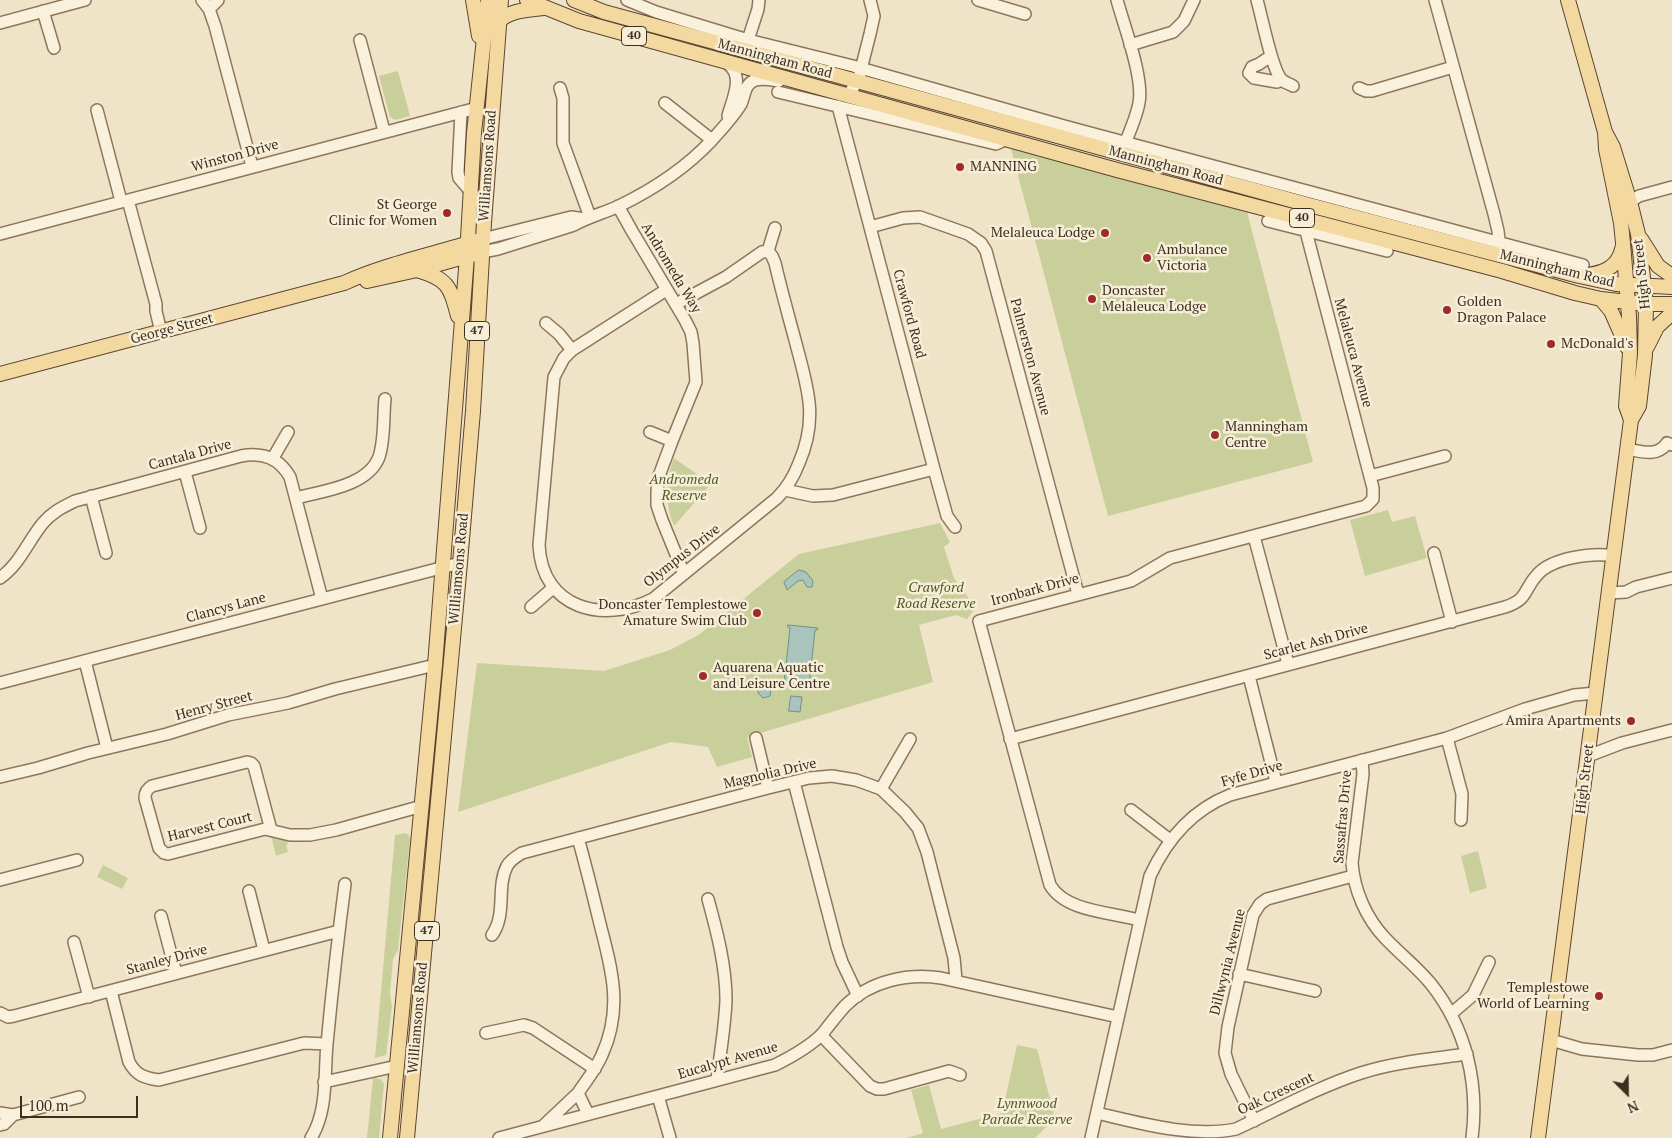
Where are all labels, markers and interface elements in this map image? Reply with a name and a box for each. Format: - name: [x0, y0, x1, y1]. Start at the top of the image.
- road number: 40: [622, 27, 646, 46]
- street label: Manningham Road: [716, 36, 834, 82]
- street label: Williamsons Road: [476, 110, 500, 222]
- street label: Winston Drive: [189, 136, 281, 176]
- street label: Manningham Road: [1107, 143, 1225, 189]
- place label: MANNING: [970, 159, 1037, 175]
- marker: MANNING: [954, 161, 966, 173]
- place label: St George Clinic for Women: [329, 197, 437, 230]
- marker: St George Clinic for Women: [441, 207, 453, 219]
- road number: 40: [1290, 208, 1314, 228]
- street label: Andromeda Way: [637, 220, 705, 316]
- place label: Melaleuca Lodge: [991, 225, 1095, 241]
- marker: Melaleuca Lodge: [1099, 227, 1111, 239]
- street label: High Street: [1630, 238, 1654, 310]
- place label: Ambulance Victoria: [1157, 242, 1227, 274]
- street label: Manningham Road: [1498, 247, 1616, 291]
- marker: Ambulance Victoria: [1141, 252, 1153, 264]
- street label: Crawford Road: [889, 268, 929, 360]
- place label: Doncaster Melaleuca Lodge: [1102, 283, 1206, 316]
- marker: Doncaster Melaleuca Lodge: [1086, 293, 1098, 305]
- place label: Golden Dragon Palace: [1457, 294, 1546, 326]
- street label: Melaleuca Avenue: [1330, 296, 1376, 410]
- street label: Palmerston Avenue: [1006, 297, 1054, 417]
- marker: Golden Dragon Palace: [1441, 304, 1453, 316]
- street label: George Street: [129, 310, 215, 348]
- road number: 47: [464, 322, 490, 341]
- place label: McDonald's: [1561, 336, 1633, 352]
- marker: McDonald's: [1545, 338, 1557, 350]
- place label: Manningham Centre: [1225, 419, 1308, 452]
- marker: Manningham Centre: [1209, 429, 1221, 441]
- street label: Cantala Drive: [147, 436, 233, 474]
- park label: Andromeda Reserve: [649, 472, 719, 504]
- street label: Williamsons Road: [446, 513, 472, 625]
- street label: Olympus Drive: [640, 521, 724, 591]
- street label: Ironbark Drive: [989, 570, 1081, 610]
- park label: Crawford Road Reserve: [896, 580, 976, 612]
- street label: Clancys Lane: [184, 589, 268, 627]
- place label: Doncaster Templestowe Amature Swim Club: [598, 597, 747, 630]
- marker: Doncaster Templestowe Amature Swim Club: [751, 607, 763, 619]
- street label: Scarlet Ash Drive: [1262, 620, 1370, 664]
- place label: Aquarena Aquatic and Leisure Centre: [713, 660, 830, 692]
- marker: Aquarena Aquatic and Leisure Centre: [697, 670, 709, 682]
- street label: Henry Street: [174, 688, 254, 724]
- place label: Amira Apartments: [1505, 713, 1621, 729]
- marker: Amira Apartments: [1625, 715, 1637, 727]
- street label: High Street: [1572, 743, 1598, 815]
- street label: Magnolia Drive: [722, 755, 818, 793]
- street label: Fyfe Drive: [1219, 757, 1285, 791]
- street label: Sassafras Drive: [1331, 770, 1355, 864]
- street label: Harvest Court: [166, 808, 254, 846]
- street label: Dillwynia Avenue: [1207, 907, 1249, 1017]
- road number: 47: [414, 921, 440, 940]
- street label: Stanley Drive: [125, 941, 209, 979]
- street label: Williamsons Road: [405, 962, 431, 1074]
- place label: Templestowe World of Learning: [1477, 980, 1589, 1012]
- marker: Templestowe World of Learning: [1593, 990, 1605, 1002]
- street label: Eucalypt Avenue: [676, 1039, 780, 1083]
- north arrow: [1602, 1068, 1652, 1118]
- street label: Oak Crescent: [1235, 1069, 1317, 1119]
- scale bar: [22, 1086, 140, 1118]
- text: 100 m: [28, 1095, 69, 1115]
- park label: Lynnwood Parade Reserve: [982, 1096, 1072, 1128]
- text: N: [1624, 1096, 1642, 1118]

